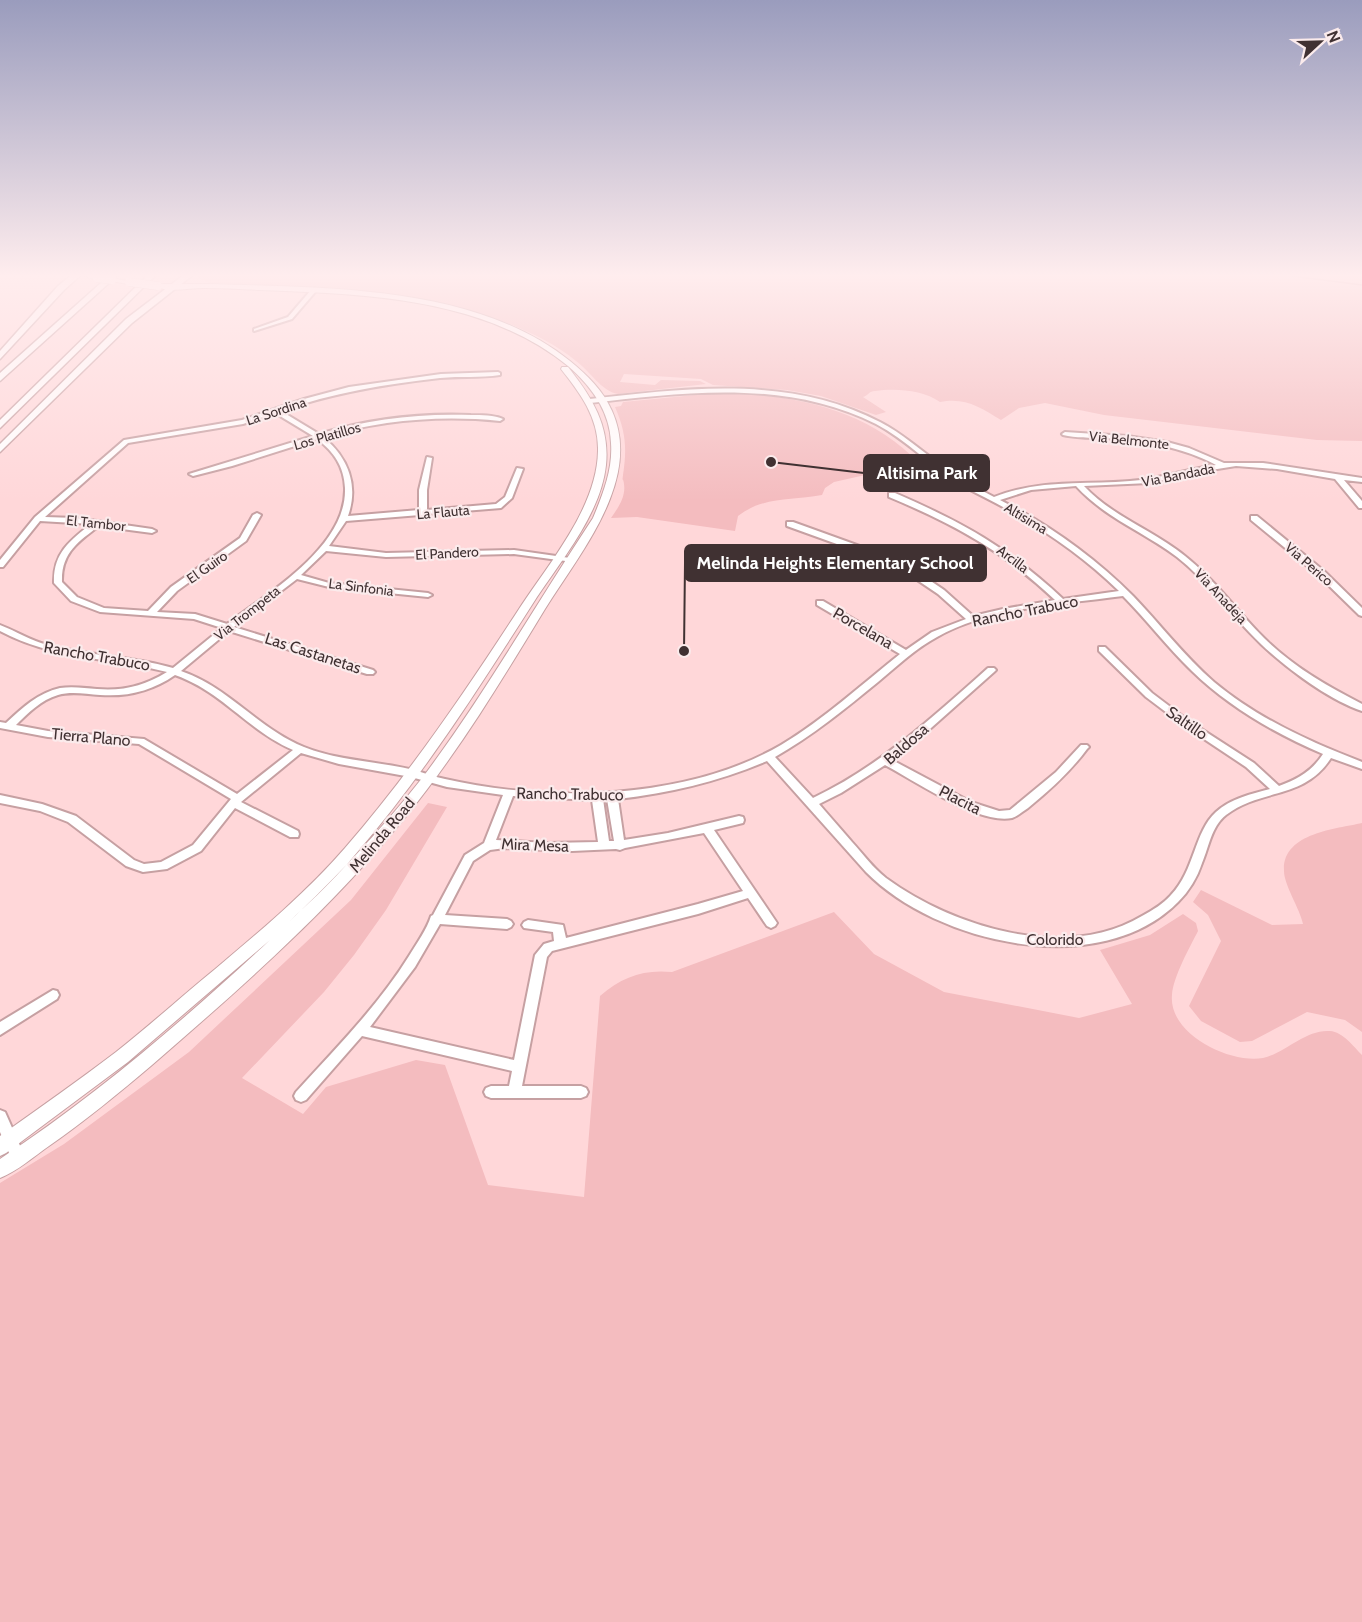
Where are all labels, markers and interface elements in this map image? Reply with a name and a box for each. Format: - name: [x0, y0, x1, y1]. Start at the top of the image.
- north arrow: [1290, 12, 1350, 72]
- text: N: [1323, 28, 1344, 45]
- street label: La Sordina: [244, 393, 309, 429]
- street label: Los Platillos: [291, 418, 363, 454]
- street label: Via Belmonte: [1088, 427, 1170, 453]
- callout: Altisima Park: [864, 455, 989, 491]
- street label: Via Bandada: [1140, 459, 1216, 491]
- text: Altisima Park: [877, 462, 978, 484]
- street label: Altisima: [1001, 498, 1051, 538]
- street label: La Flauta: [416, 501, 470, 523]
- street label: El Tambor: [65, 511, 127, 535]
- street label: Via Perico: [1281, 538, 1337, 590]
- street label: Arcilla: [993, 541, 1033, 577]
- street label: El Pandero: [415, 542, 479, 564]
- callout: Melinda Heights Elementary School: [685, 545, 986, 581]
- street label: El Guiro: [183, 546, 231, 588]
- text: Melinda Heights Elementary School: [697, 552, 974, 574]
- street label: Via Anadeja: [1191, 564, 1252, 628]
- street label: La Sinfonia: [327, 574, 395, 600]
- street label: Via Trompeta: [210, 581, 284, 644]
- street label: Rancho Trabuco: [970, 591, 1080, 631]
- street label: Porcelana: [830, 603, 897, 653]
- street label: Las Castanetas: [263, 629, 364, 678]
- street label: Rancho Trabuco: [42, 637, 152, 675]
- street label: Saltillo: [1163, 702, 1211, 744]
- street label: Baldosa: [880, 719, 932, 769]
- street label: Tierra Plano: [51, 724, 132, 750]
- street label: Placita: [936, 781, 984, 819]
- street label: Rancho Trabuco: [516, 784, 624, 804]
- street label: Melinda Road: [345, 794, 419, 876]
- street label: Mira Mesa: [501, 834, 569, 856]
- street label: Colorido: [1026, 930, 1084, 949]

